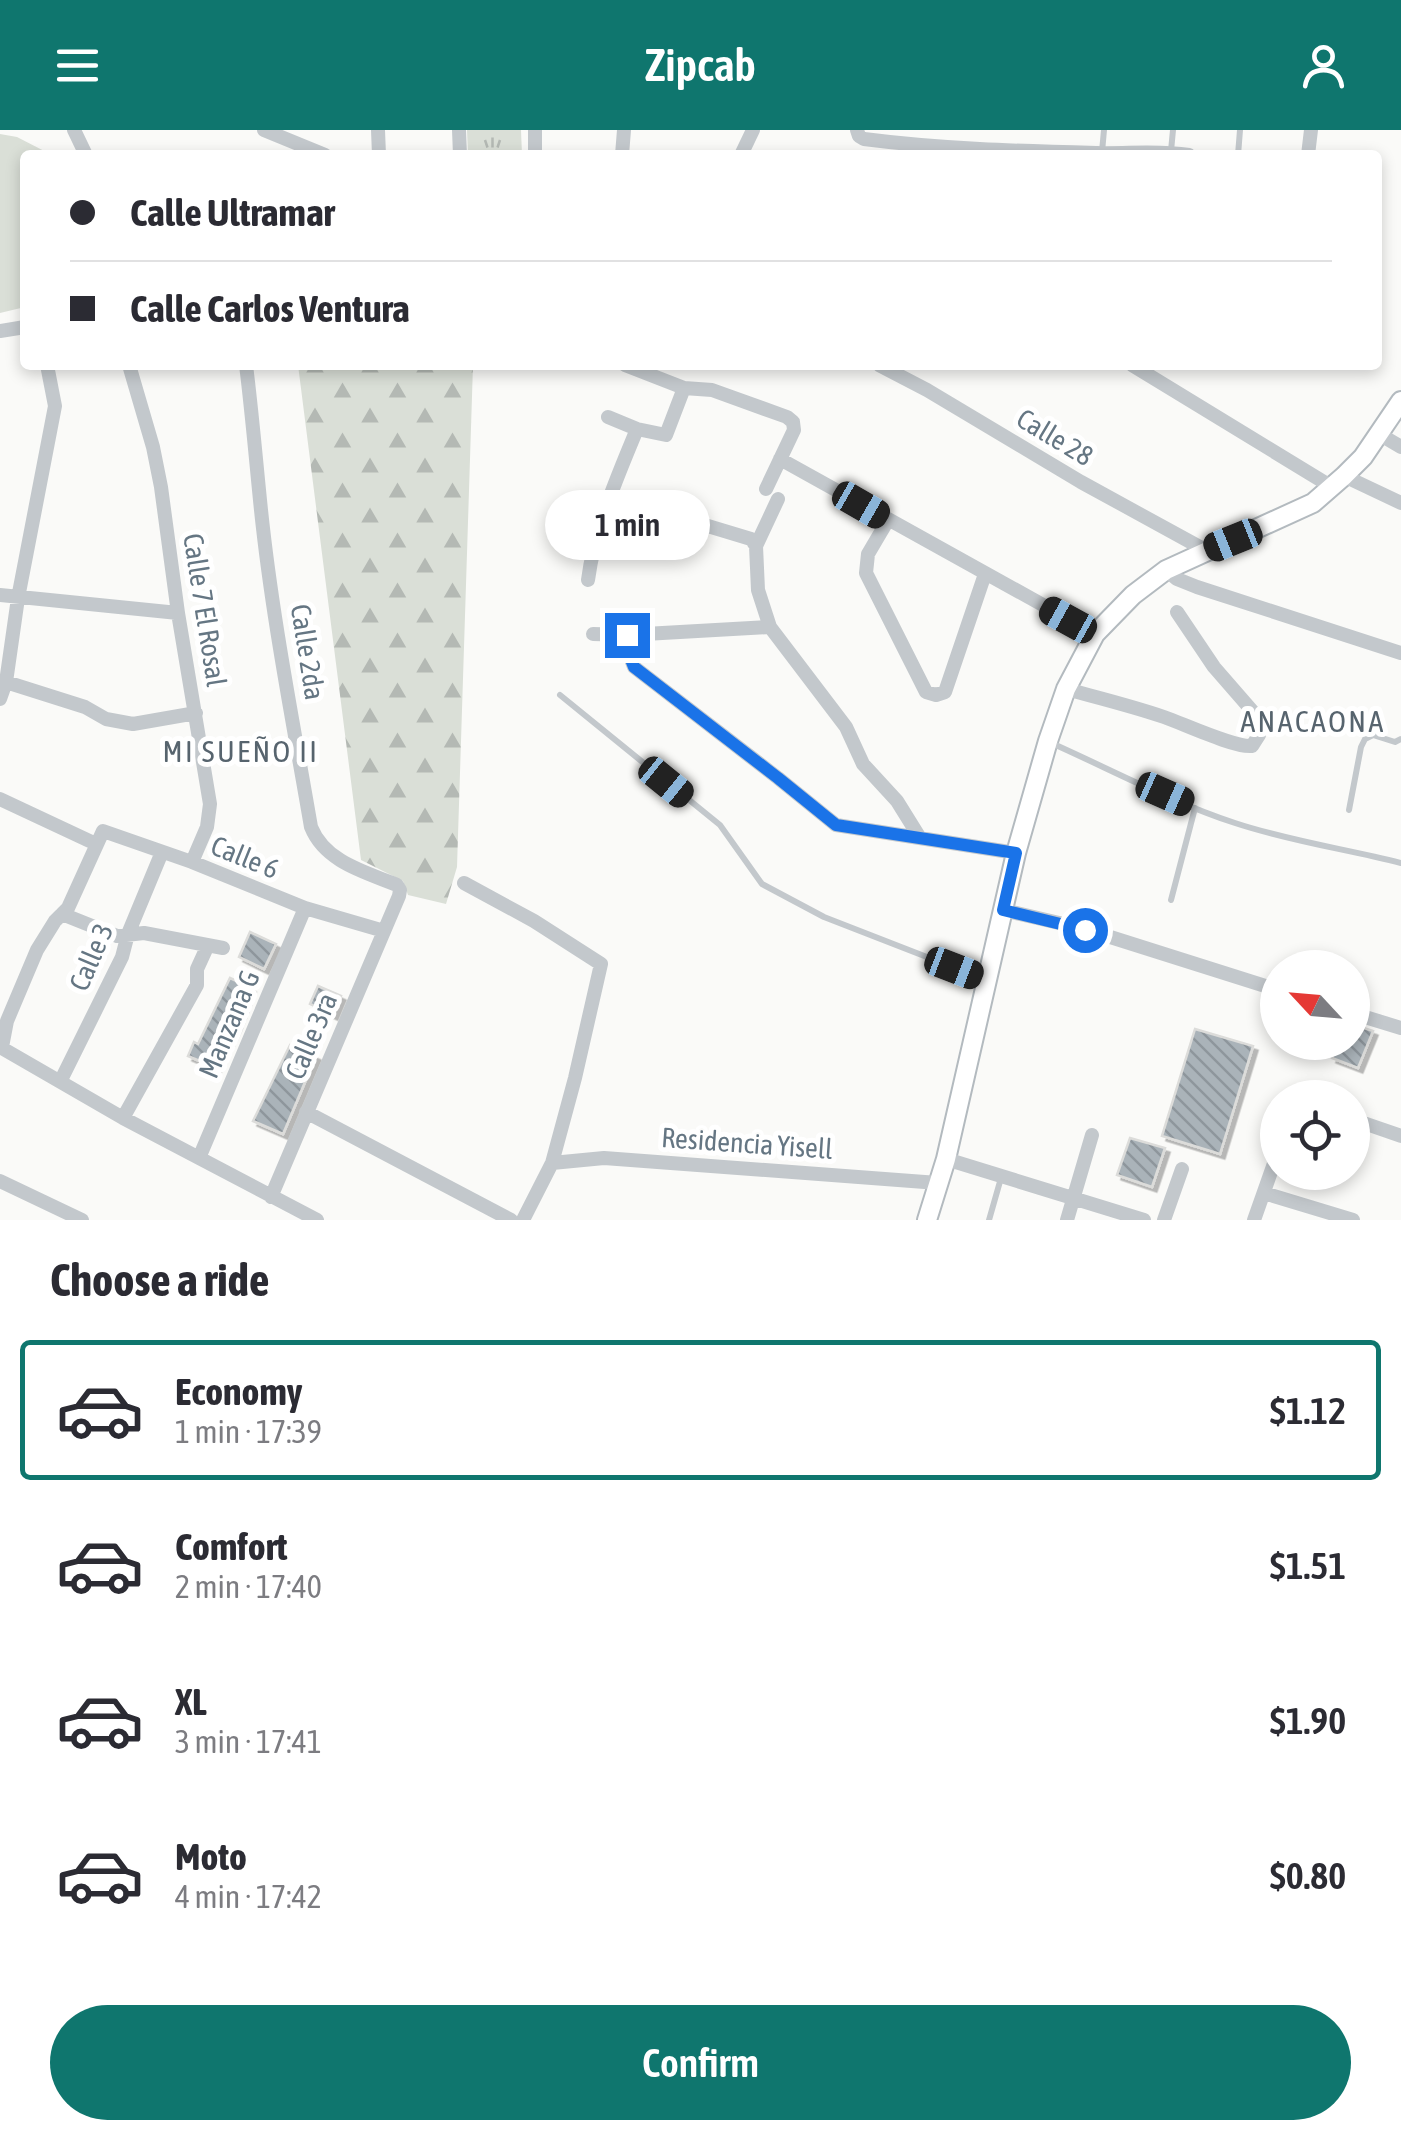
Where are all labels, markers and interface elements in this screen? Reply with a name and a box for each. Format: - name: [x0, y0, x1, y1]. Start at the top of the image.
- icon: menu: [50, 38, 105, 93]
- icon: person: [1296, 38, 1351, 93]
- text: Zipcab: [645, 39, 756, 91]
- text: Calle Ultramar: [130, 191, 335, 234]
- text: Calle Carlos Ventura: [130, 287, 410, 330]
- street label: Calle 28: [1011, 402, 1099, 472]
- car: [828, 477, 894, 533]
- callout: 1 min: [544, 490, 710, 560]
- text: 1 min: [595, 506, 660, 543]
- car: [1200, 515, 1266, 565]
- street label: Calle 7 El Rosal: [177, 531, 233, 689]
- car: [1034, 592, 1102, 648]
- street label: Calle 2da: [285, 602, 331, 702]
- route end: [605, 613, 650, 658]
- district label: ANACAONA: [1240, 704, 1386, 738]
- district label: MI SUEÑO II: [162, 734, 320, 768]
- car: [633, 751, 699, 813]
- car: [1131, 768, 1199, 820]
- street label: Calle 6: [207, 829, 283, 885]
- route start: [1063, 908, 1108, 953]
- street label: Calle 3: [63, 919, 119, 995]
- car: [921, 943, 987, 993]
- north arrow: [1260, 950, 1370, 1060]
- map controls: [1260, 950, 1370, 1190]
- street label: Manzana G: [192, 965, 266, 1083]
- street label: Calle 3ra: [279, 988, 343, 1084]
- button: locate: [1260, 1080, 1370, 1190]
- street label: Residencia Yisell: [660, 1121, 834, 1165]
- text: Choose a ride: [50, 1254, 269, 1306]
- icon: car: [55, 1365, 145, 1455]
- text: Economy: [175, 1370, 302, 1413]
- text: $1.12: [1270, 1389, 1346, 1432]
- text: 1 min · 17:39: [175, 1413, 322, 1450]
- icon: car: [55, 1520, 145, 1610]
- text: Comfort: [175, 1525, 287, 1568]
- text: $1.51: [1270, 1544, 1346, 1587]
- text: 2 min · 17:40: [175, 1568, 322, 1605]
- icon: car: [55, 1675, 145, 1765]
- text: XL: [175, 1680, 207, 1723]
- text: $1.90: [1270, 1699, 1346, 1742]
- text: 3 min · 17:41: [175, 1723, 322, 1760]
- icon: car: [55, 1830, 145, 1920]
- text: Moto: [175, 1835, 247, 1878]
- text: $0.80: [1270, 1854, 1346, 1897]
- text: 4 min · 17:42: [175, 1878, 322, 1915]
- button: Confirm: [50, 2005, 1351, 2120]

